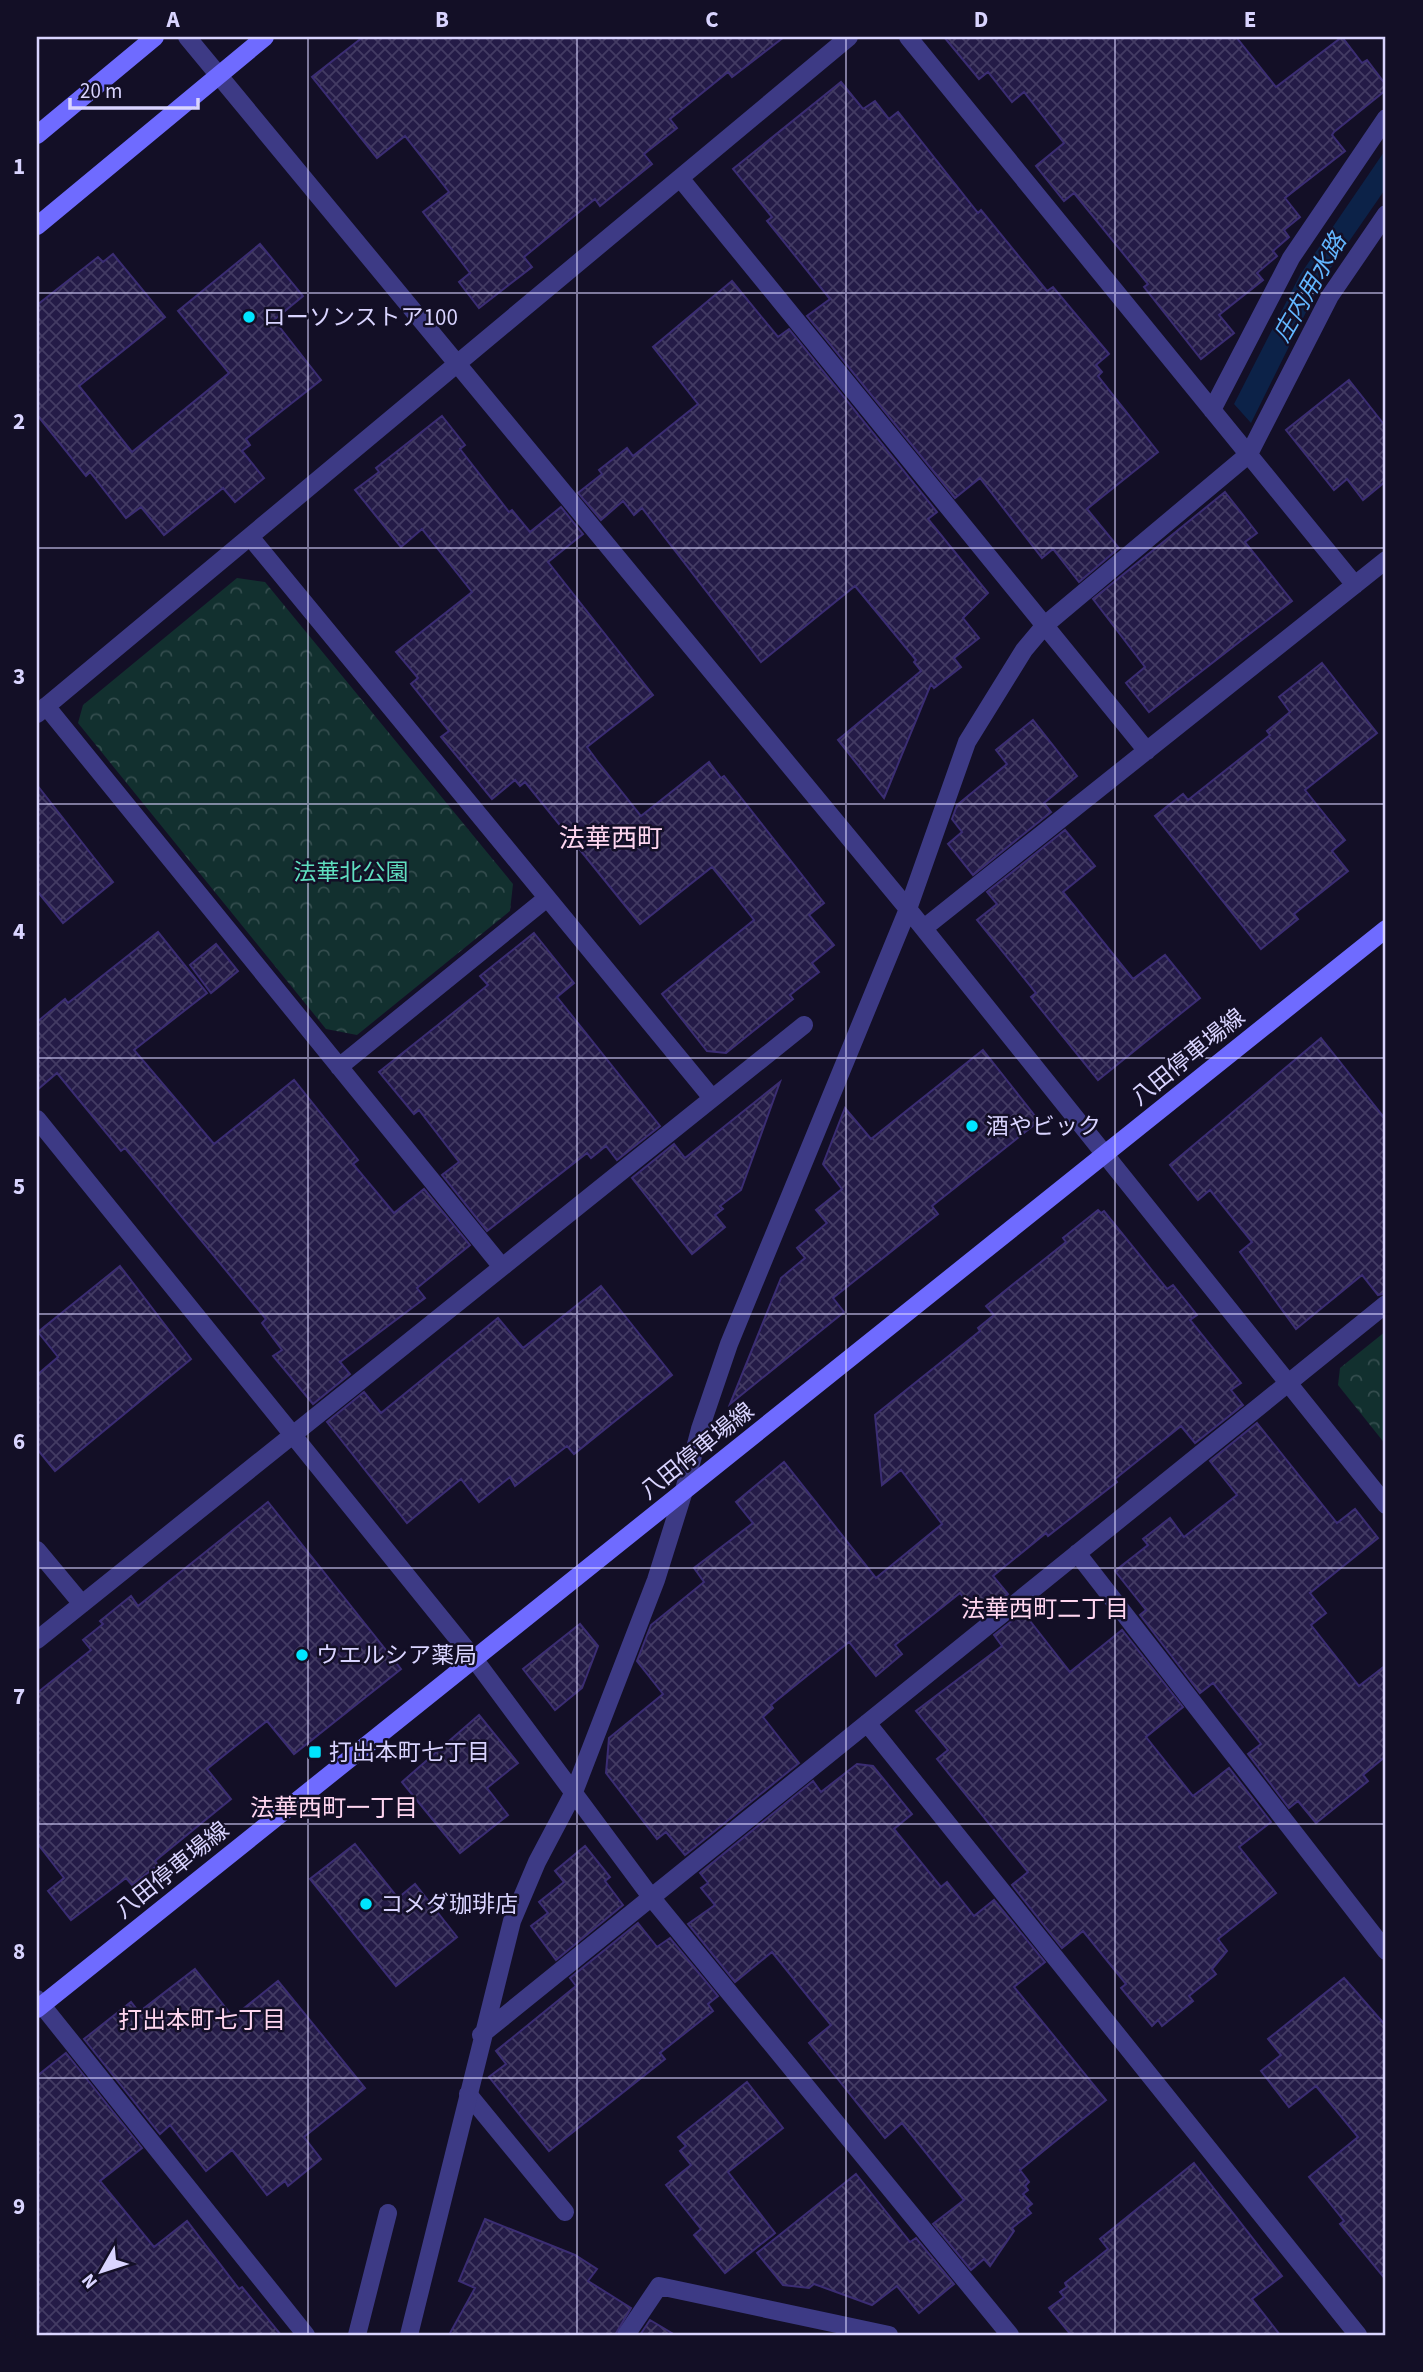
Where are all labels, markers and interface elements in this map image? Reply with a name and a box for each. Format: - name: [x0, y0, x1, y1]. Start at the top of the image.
- text: A: [165, 3, 180, 36]
- text: B: [435, 3, 449, 36]
- text: C: [705, 3, 719, 36]
- text: D: [974, 3, 988, 36]
- text: E: [1244, 3, 1256, 36]
- scale bar: [70, 66, 198, 110]
- text: 20 m: [80, 76, 122, 106]
- text: 1: [13, 150, 25, 183]
- water label: 庄内用水路: [1265, 226, 1356, 349]
- place label: ローソンストア100: [263, 301, 458, 334]
- marker: ローソンストア100: [241, 309, 257, 325]
- text: 2: [13, 405, 25, 438]
- text: 3: [13, 660, 25, 693]
- district label: 法華西町: [559, 820, 663, 857]
- park label: 法華北公園: [294, 856, 409, 889]
- text: 4: [13, 915, 25, 948]
- street label: 八田停車場線: [1124, 1001, 1252, 1113]
- place label: 酒やビック: [986, 1110, 1101, 1143]
- marker: 酒やビック: [964, 1118, 980, 1134]
- text: 5: [13, 1170, 25, 1203]
- street label: 八田停車場線: [633, 1395, 761, 1507]
- text: 6: [13, 1425, 25, 1458]
- district label: 法華西町二丁目: [961, 1592, 1129, 1627]
- place label: ウエルシア薬局: [316, 1639, 477, 1672]
- marker: ウエルシア薬局: [294, 1647, 310, 1663]
- text: 7: [13, 1680, 25, 1713]
- place label: 打出本町七丁目: [329, 1736, 490, 1769]
- marker: 打出本町七丁目: [307, 1744, 323, 1760]
- district label: 法華西町一丁目: [250, 1791, 418, 1826]
- street label: 八田停車場線: [108, 1814, 236, 1926]
- place label: コメダ珈琲店: [380, 1888, 518, 1921]
- marker: コメダ珈琲店: [358, 1896, 374, 1912]
- text: 8: [13, 1935, 25, 1968]
- district label: 打出本町七丁目: [118, 2003, 286, 2038]
- text: 9: [13, 2190, 25, 2223]
- north arrow: [66, 2236, 136, 2306]
- text: N: [75, 2267, 104, 2294]

